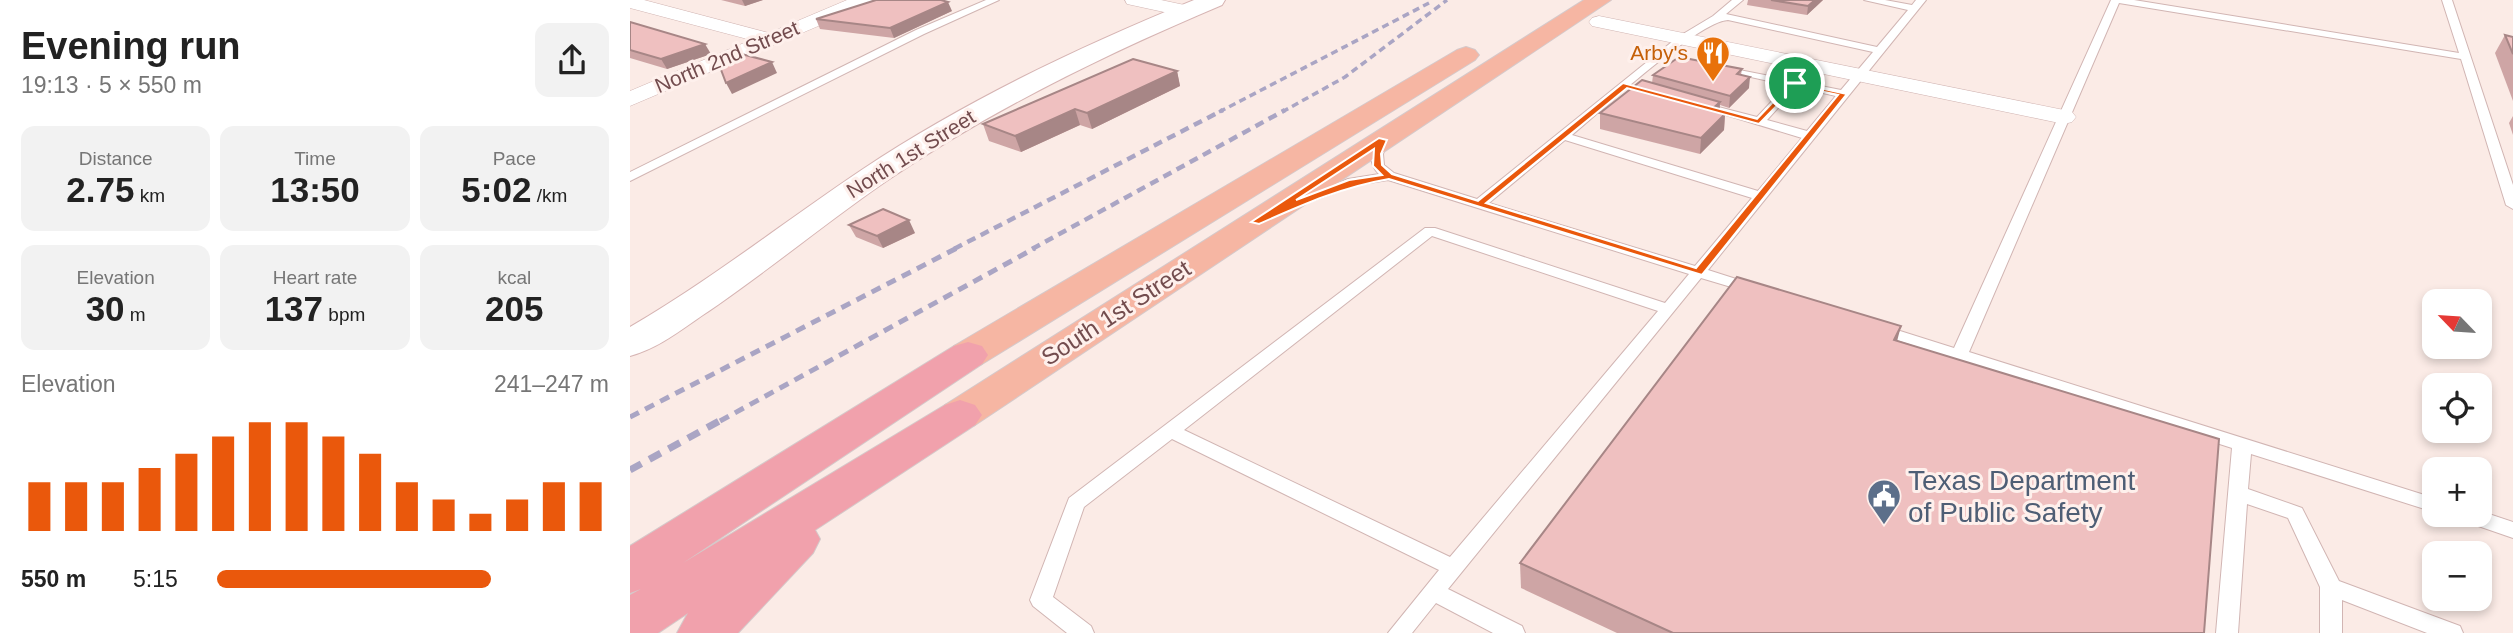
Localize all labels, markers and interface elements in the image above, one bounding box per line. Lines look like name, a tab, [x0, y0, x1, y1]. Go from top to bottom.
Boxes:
street label: North 2nd Street	[651, 16, 802, 97]
button: share	[535, 23, 609, 97]
text: Evening run	[21, 25, 241, 67]
restaurant icon: Arby's	[1694, 34, 1732, 83]
place label: Arby's	[1630, 41, 1688, 64]
pin	[1765, 53, 1825, 113]
icon: arrive	[1776, 64, 1814, 102]
text: 19:13 · 5 × 550 m	[21, 72, 202, 98]
street label: North 1st Street	[842, 105, 979, 202]
text: Distance	[79, 148, 153, 169]
text: Time	[294, 148, 336, 169]
text: Pace	[493, 148, 536, 169]
text: 2.75	[66, 170, 134, 209]
text: 13:50	[270, 170, 360, 209]
text: 5:02	[461, 170, 531, 209]
text: km	[134, 185, 165, 206]
text: /km	[531, 185, 567, 206]
street label: South 1st Street	[1036, 254, 1196, 371]
text: Elevation	[77, 267, 155, 288]
text: Heart rate	[273, 267, 357, 288]
text: kcal	[497, 267, 531, 288]
text: 30	[86, 289, 125, 328]
text: 137	[265, 289, 323, 328]
text: 205	[485, 289, 544, 328]
north arrow	[2422, 289, 2492, 359]
map controls	[2422, 289, 2492, 611]
text: m	[125, 304, 146, 325]
text: bpm	[323, 304, 365, 325]
text: Elevation	[21, 371, 116, 397]
text: 241–247 m	[494, 371, 609, 397]
button: locate	[2422, 373, 2492, 443]
button: +	[2422, 457, 2492, 527]
place label: Texas Department of Public Safety	[1908, 465, 2135, 528]
public building icon: Texas Department of Public Safety	[1865, 477, 1903, 526]
button: −	[2422, 541, 2492, 611]
text: 550 m	[21, 566, 86, 592]
text: 5:15	[133, 566, 178, 592]

